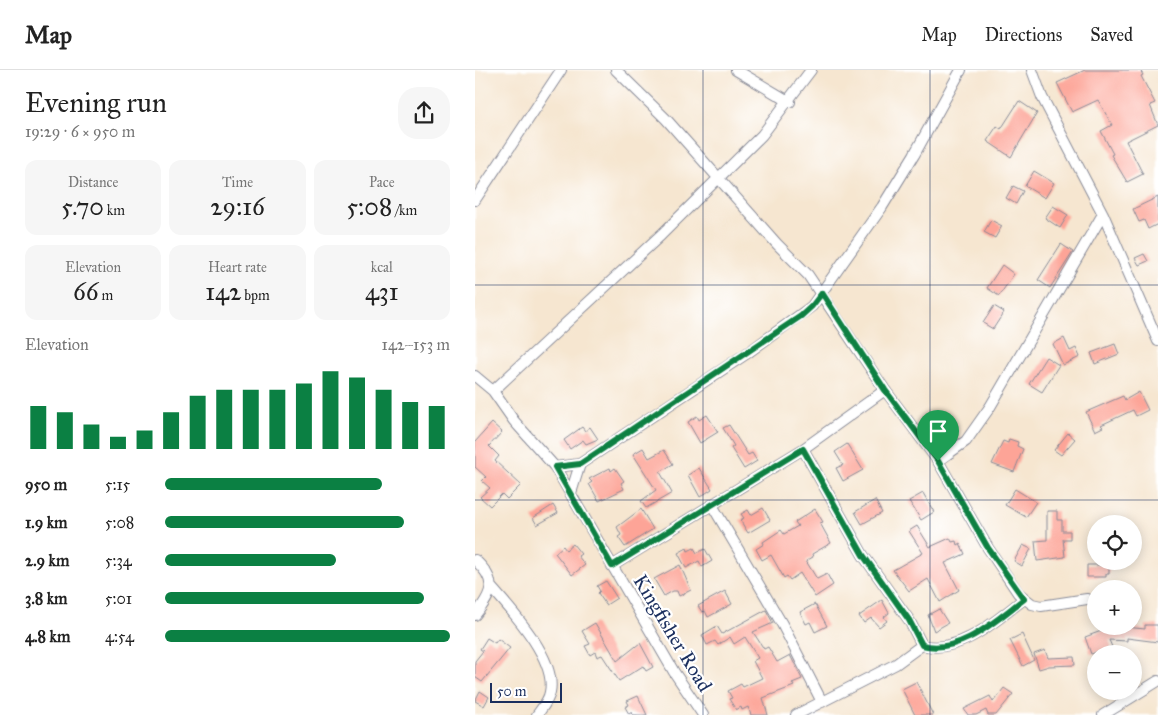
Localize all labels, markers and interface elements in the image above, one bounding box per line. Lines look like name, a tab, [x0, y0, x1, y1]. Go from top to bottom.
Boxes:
text: Map	[25, 20, 72, 50]
text: Map	[921, 24, 957, 46]
text: Directions	[985, 24, 1062, 46]
text: Saved	[1090, 24, 1133, 46]
text: Evening run	[25, 85, 167, 120]
button: share	[398, 87, 450, 139]
text: 19:29 · 6 × 950 m	[25, 122, 135, 141]
text: Distance	[68, 174, 118, 191]
text: Time	[222, 174, 253, 191]
text: Pace	[369, 174, 395, 191]
text: 5.70	[61, 191, 104, 222]
text: 29:16	[210, 191, 265, 222]
text: 5:08	[346, 191, 392, 222]
text: km	[104, 202, 125, 219]
text: /km	[392, 202, 417, 219]
text: Elevation	[65, 259, 121, 276]
text: Heart rate	[208, 259, 267, 276]
text: kcal	[371, 259, 393, 276]
text: 66	[73, 276, 99, 307]
text: 142	[205, 276, 241, 307]
text: 431	[365, 276, 399, 307]
text: m	[99, 287, 113, 304]
text: bpm	[241, 287, 270, 304]
text: Elevation	[25, 335, 89, 354]
text: 142–153 m	[382, 335, 450, 354]
pin	[917, 410, 959, 461]
icon: arrive	[924, 417, 952, 445]
text: 950 m	[25, 475, 67, 494]
text: 5:15	[105, 475, 130, 494]
text: 1.9 km	[25, 513, 68, 532]
text: 5:08	[105, 513, 134, 532]
map controls	[1087, 515, 1142, 700]
button: locate	[1087, 515, 1142, 570]
text: 2.9 km	[25, 551, 69, 570]
text: 5:34	[105, 551, 132, 570]
street label: Kingfisher Road	[628, 570, 717, 696]
button: +	[1087, 580, 1142, 635]
text: 3.8 km	[25, 589, 68, 608]
text: 5:01	[105, 589, 132, 608]
text: 4.8 km	[25, 627, 70, 646]
text: 4:54	[105, 627, 134, 646]
button: −	[1087, 645, 1142, 700]
scale bar	[490, 680, 563, 703]
text: 50 m	[497, 683, 526, 700]

